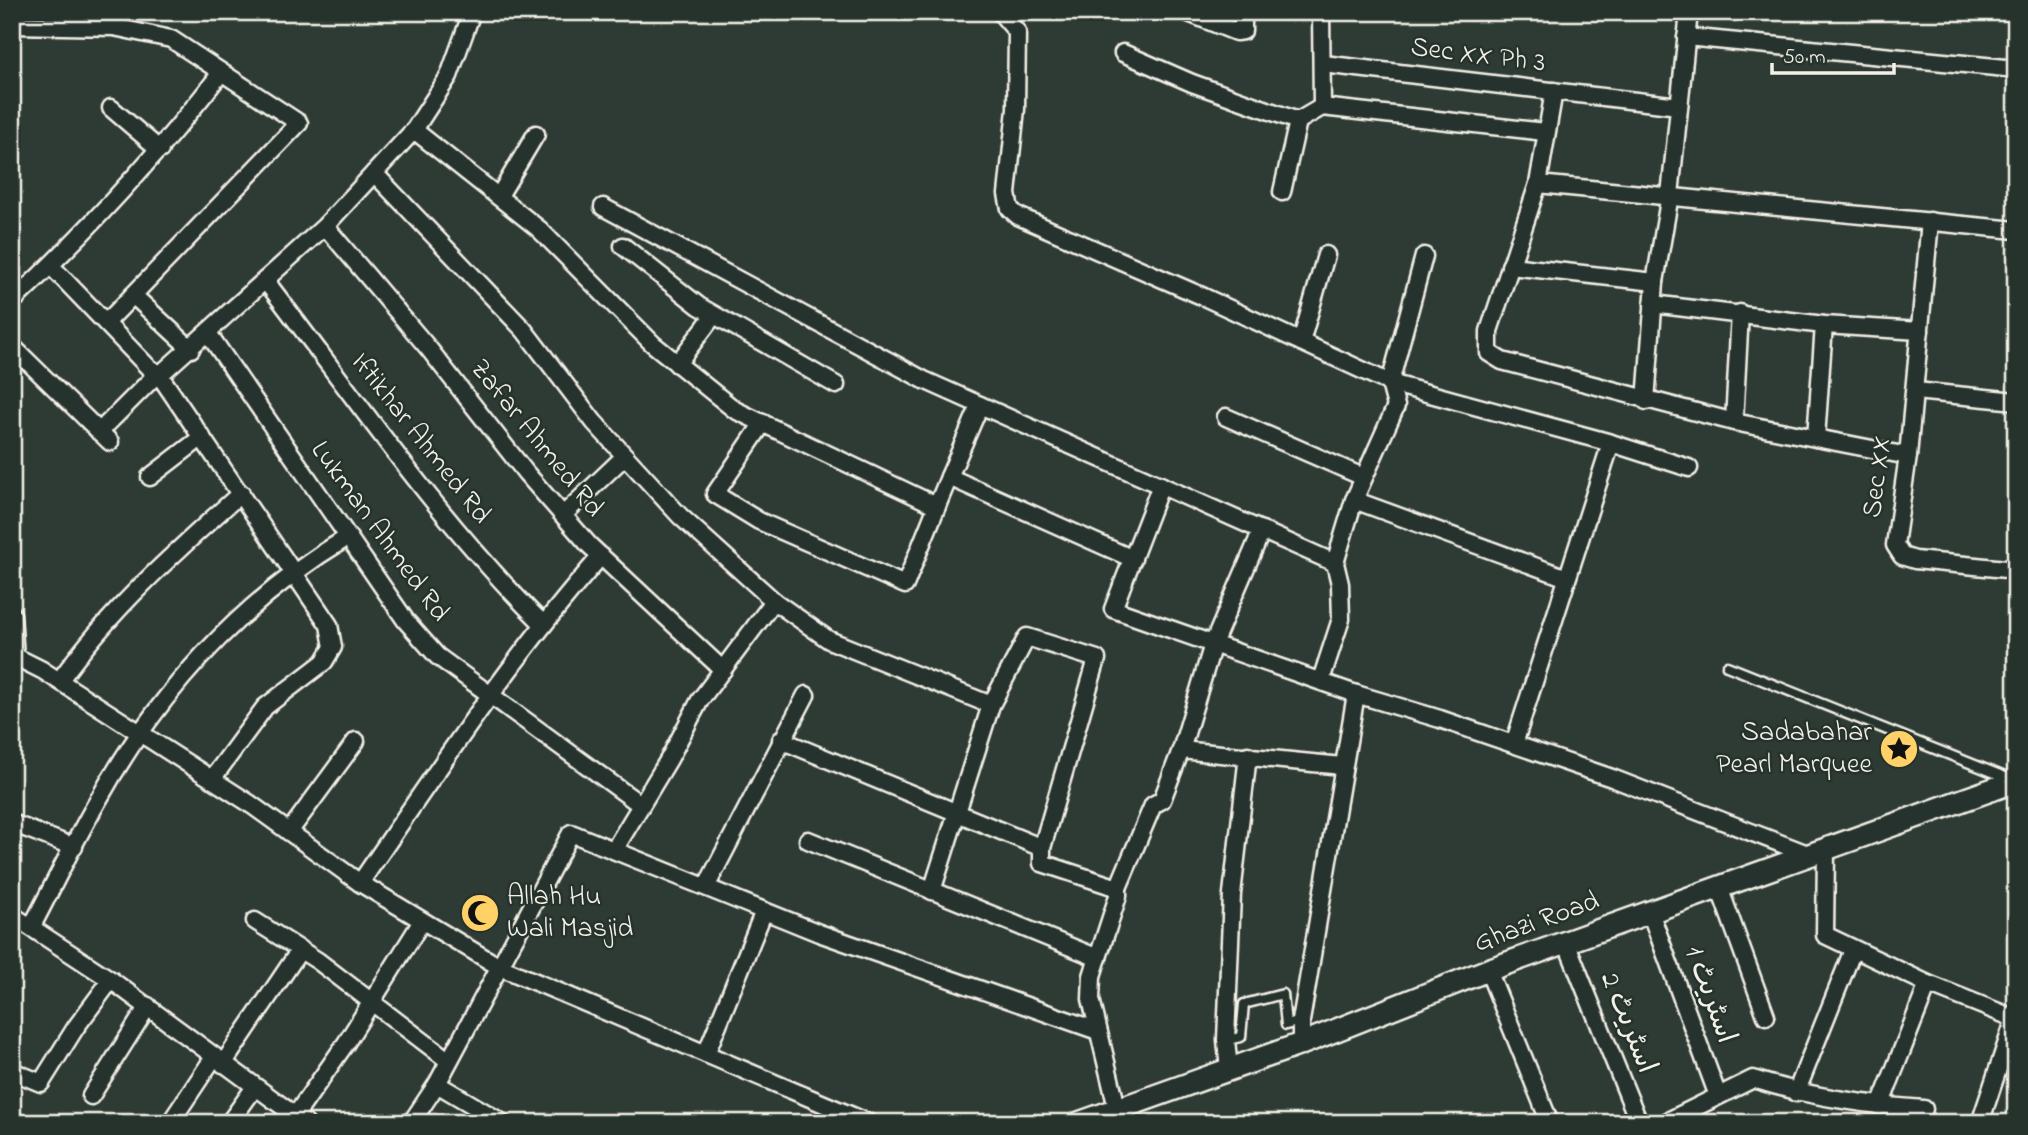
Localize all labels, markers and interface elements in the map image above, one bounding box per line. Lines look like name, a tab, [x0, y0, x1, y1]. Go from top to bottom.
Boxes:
street label: Sec XX Ph 3	[1408, 27, 1548, 85]
scale bar	[1772, 32, 1895, 76]
text: 50 m	[1783, 43, 1826, 73]
street label: Iftikhar Ahmed Rd	[340, 344, 500, 534]
street label: Zafar Ahmed Rd	[459, 351, 613, 527]
street label: Lukman Ahmed Rd	[299, 433, 459, 631]
street label: Sec XX	[1853, 434, 1903, 520]
place label: Sadabahar Pearl Marquee	[1716, 713, 1872, 786]
place icon: Sadabahar Pearl Marquee	[1878, 728, 1920, 770]
place label: Allah Hu Wali Masjid	[507, 877, 634, 950]
street label: Ghazi Road	[1469, 881, 1606, 965]
mosque icon: Allah Hu Wali Masjid	[459, 892, 501, 934]
street label: اسٹریٹ 1	[1672, 940, 1746, 1050]
street label: اسٹریٹ 2	[1588, 966, 1666, 1080]

